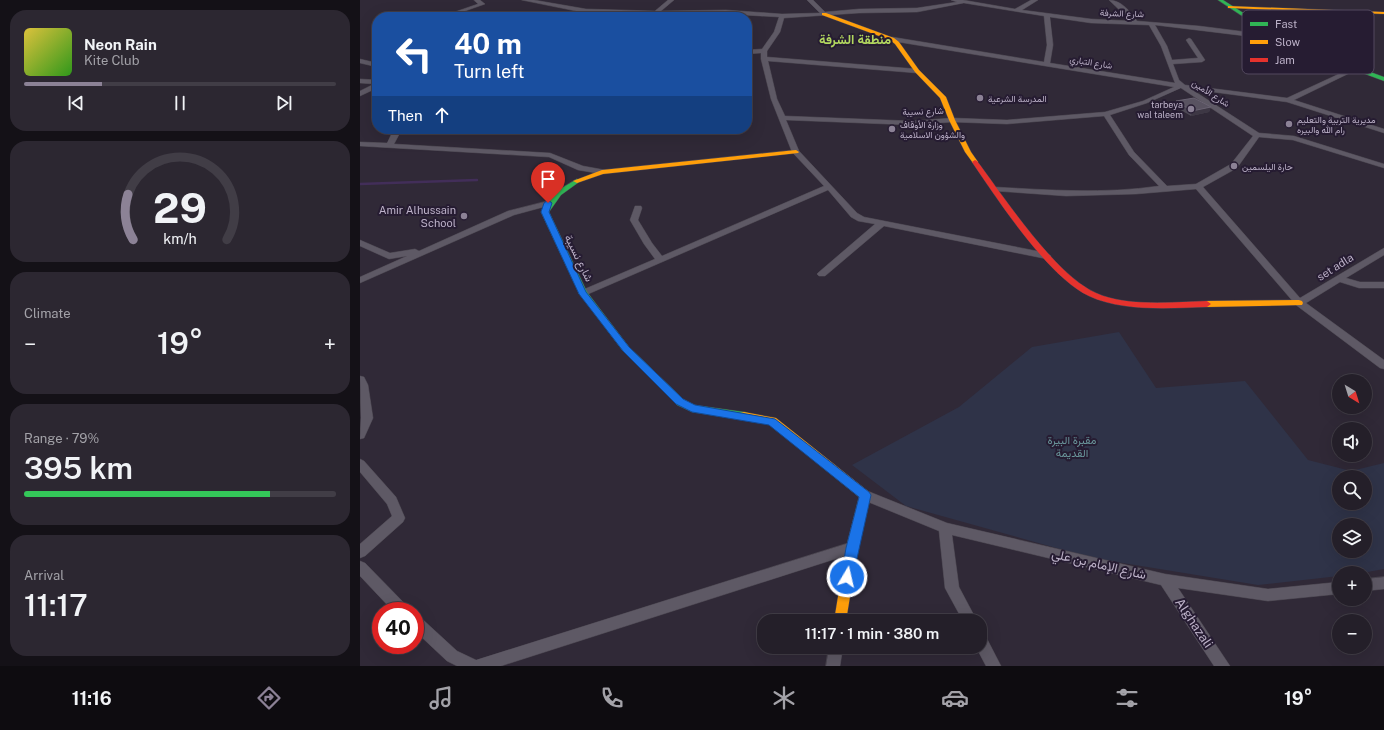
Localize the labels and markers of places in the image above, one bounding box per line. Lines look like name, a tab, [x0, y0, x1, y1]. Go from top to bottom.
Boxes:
marker: المدرسة الشرعية	[975, 93, 985, 103]
place label: المدرسة الشرعية	[988, 93, 1047, 105]
place label: tarbeya wal taleem	[1137, 99, 1183, 120]
marker: tarbeya wal taleem	[1186, 104, 1196, 114]
place label: مديرية التربية والتعليم رام الله والبيره	[1297, 114, 1376, 136]
place label: وزارة الأوقاف والشؤون الاسلامية	[900, 119, 965, 141]
marker: مديرية التربية والتعليم رام الله والبيره	[1284, 119, 1294, 129]
marker: وزارة الأوقاف والشؤون الاسلامية	[887, 124, 897, 134]
marker: حارة اليلسمين	[1229, 161, 1239, 171]
place label: حارة اليلسمين	[1242, 161, 1293, 173]
pin	[531, 162, 565, 203]
place label: Amir Alhussain School	[379, 204, 456, 229]
marker: Amir Alhussain School	[459, 211, 469, 221]

